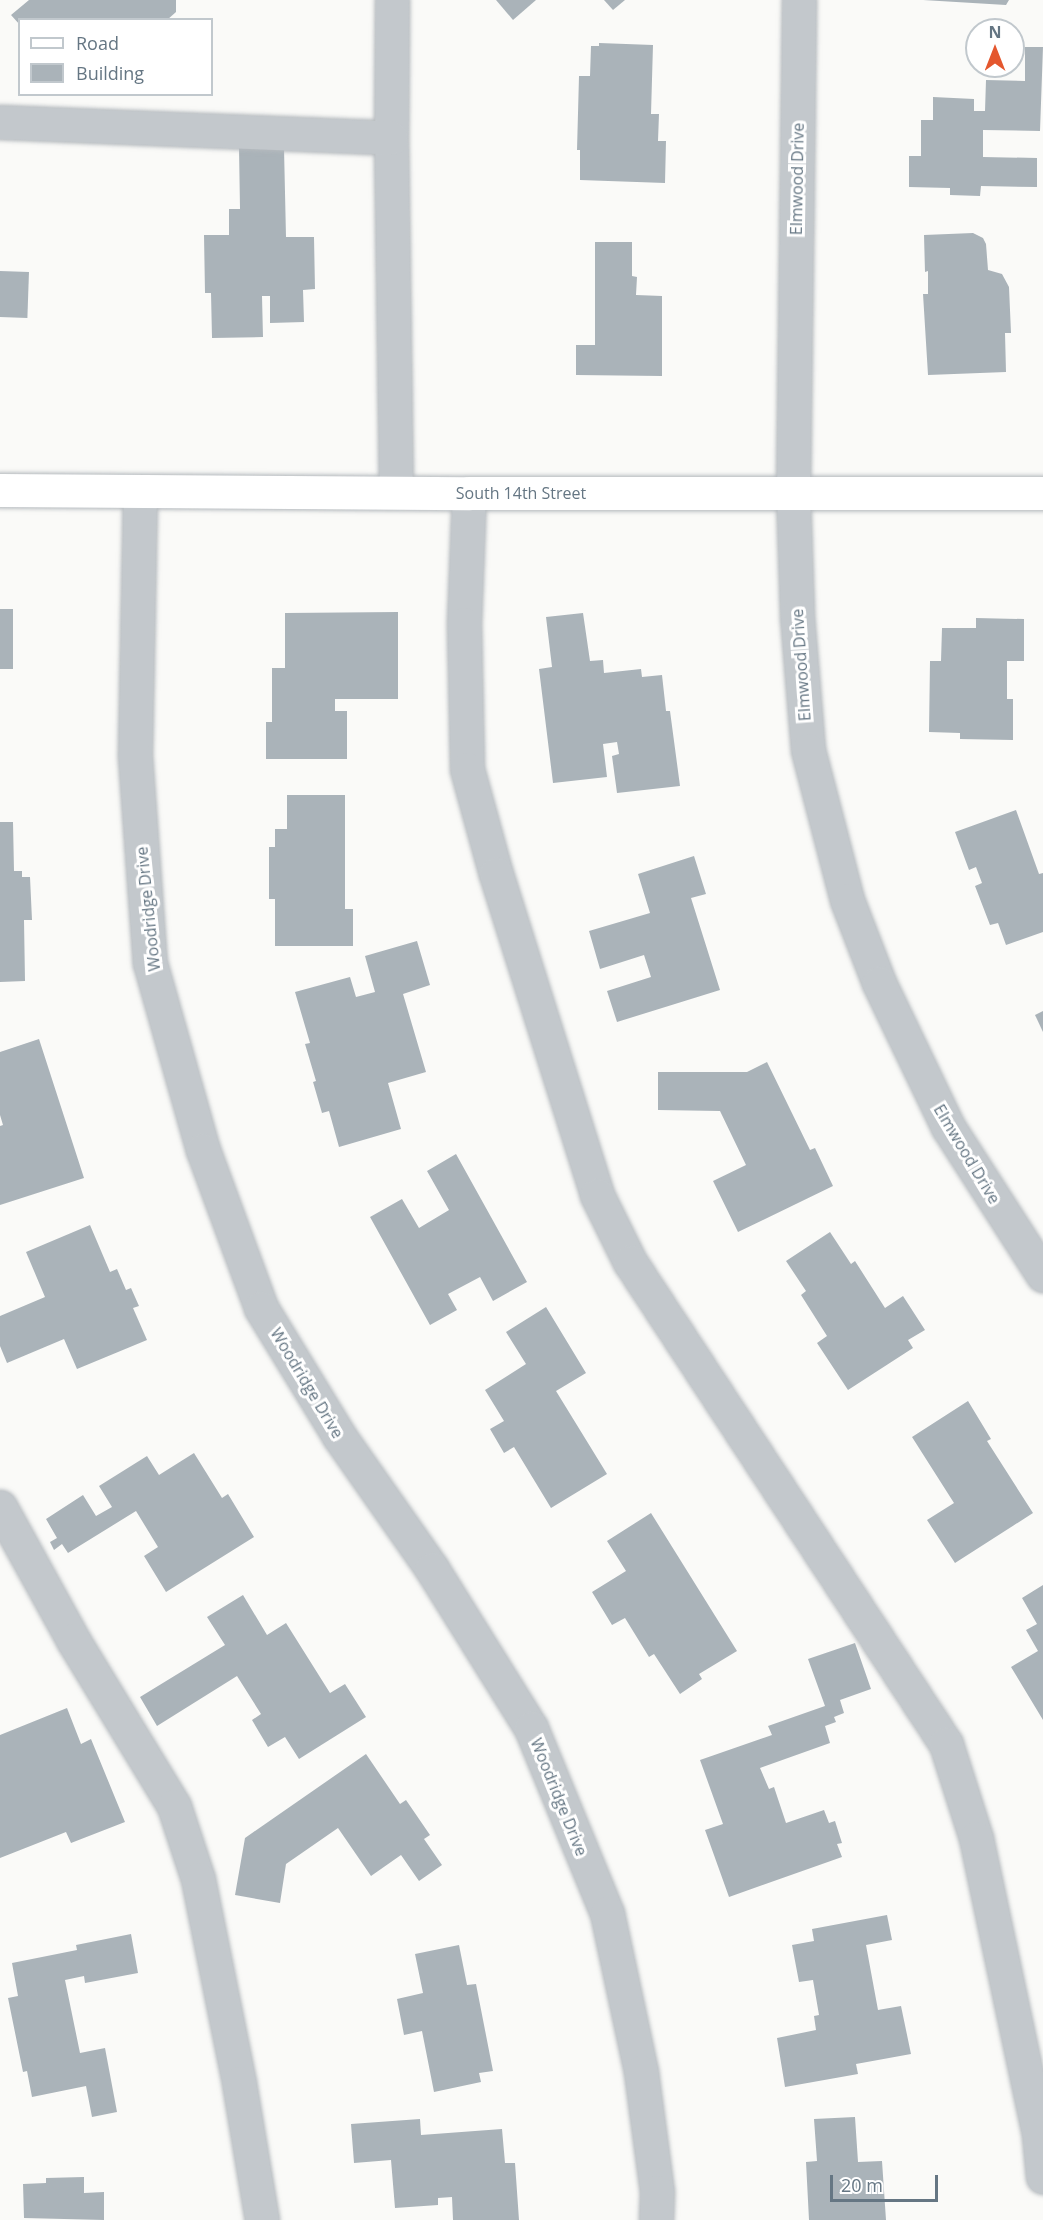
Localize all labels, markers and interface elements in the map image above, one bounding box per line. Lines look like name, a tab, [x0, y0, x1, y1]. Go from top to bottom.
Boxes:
legend	[18, 18, 213, 96]
north arrow	[965, 18, 1025, 78]
text: N	[988, 21, 1002, 43]
text: Road	[76, 31, 119, 55]
text: Building	[76, 61, 144, 85]
street label: Elmwood Drive	[786, 123, 808, 235]
street label: South 14th Street	[456, 483, 586, 503]
street label: Elmwood Drive	[787, 608, 815, 722]
street label: Woodridge Drive	[132, 846, 164, 972]
street label: Elmwood Drive	[930, 1101, 1004, 1207]
street label: Woodridge Drive	[267, 1324, 347, 1442]
street label: Woodridge Drive	[527, 1735, 591, 1859]
scale bar	[833, 2163, 941, 2201]
text: 20 m	[841, 2173, 883, 2197]

